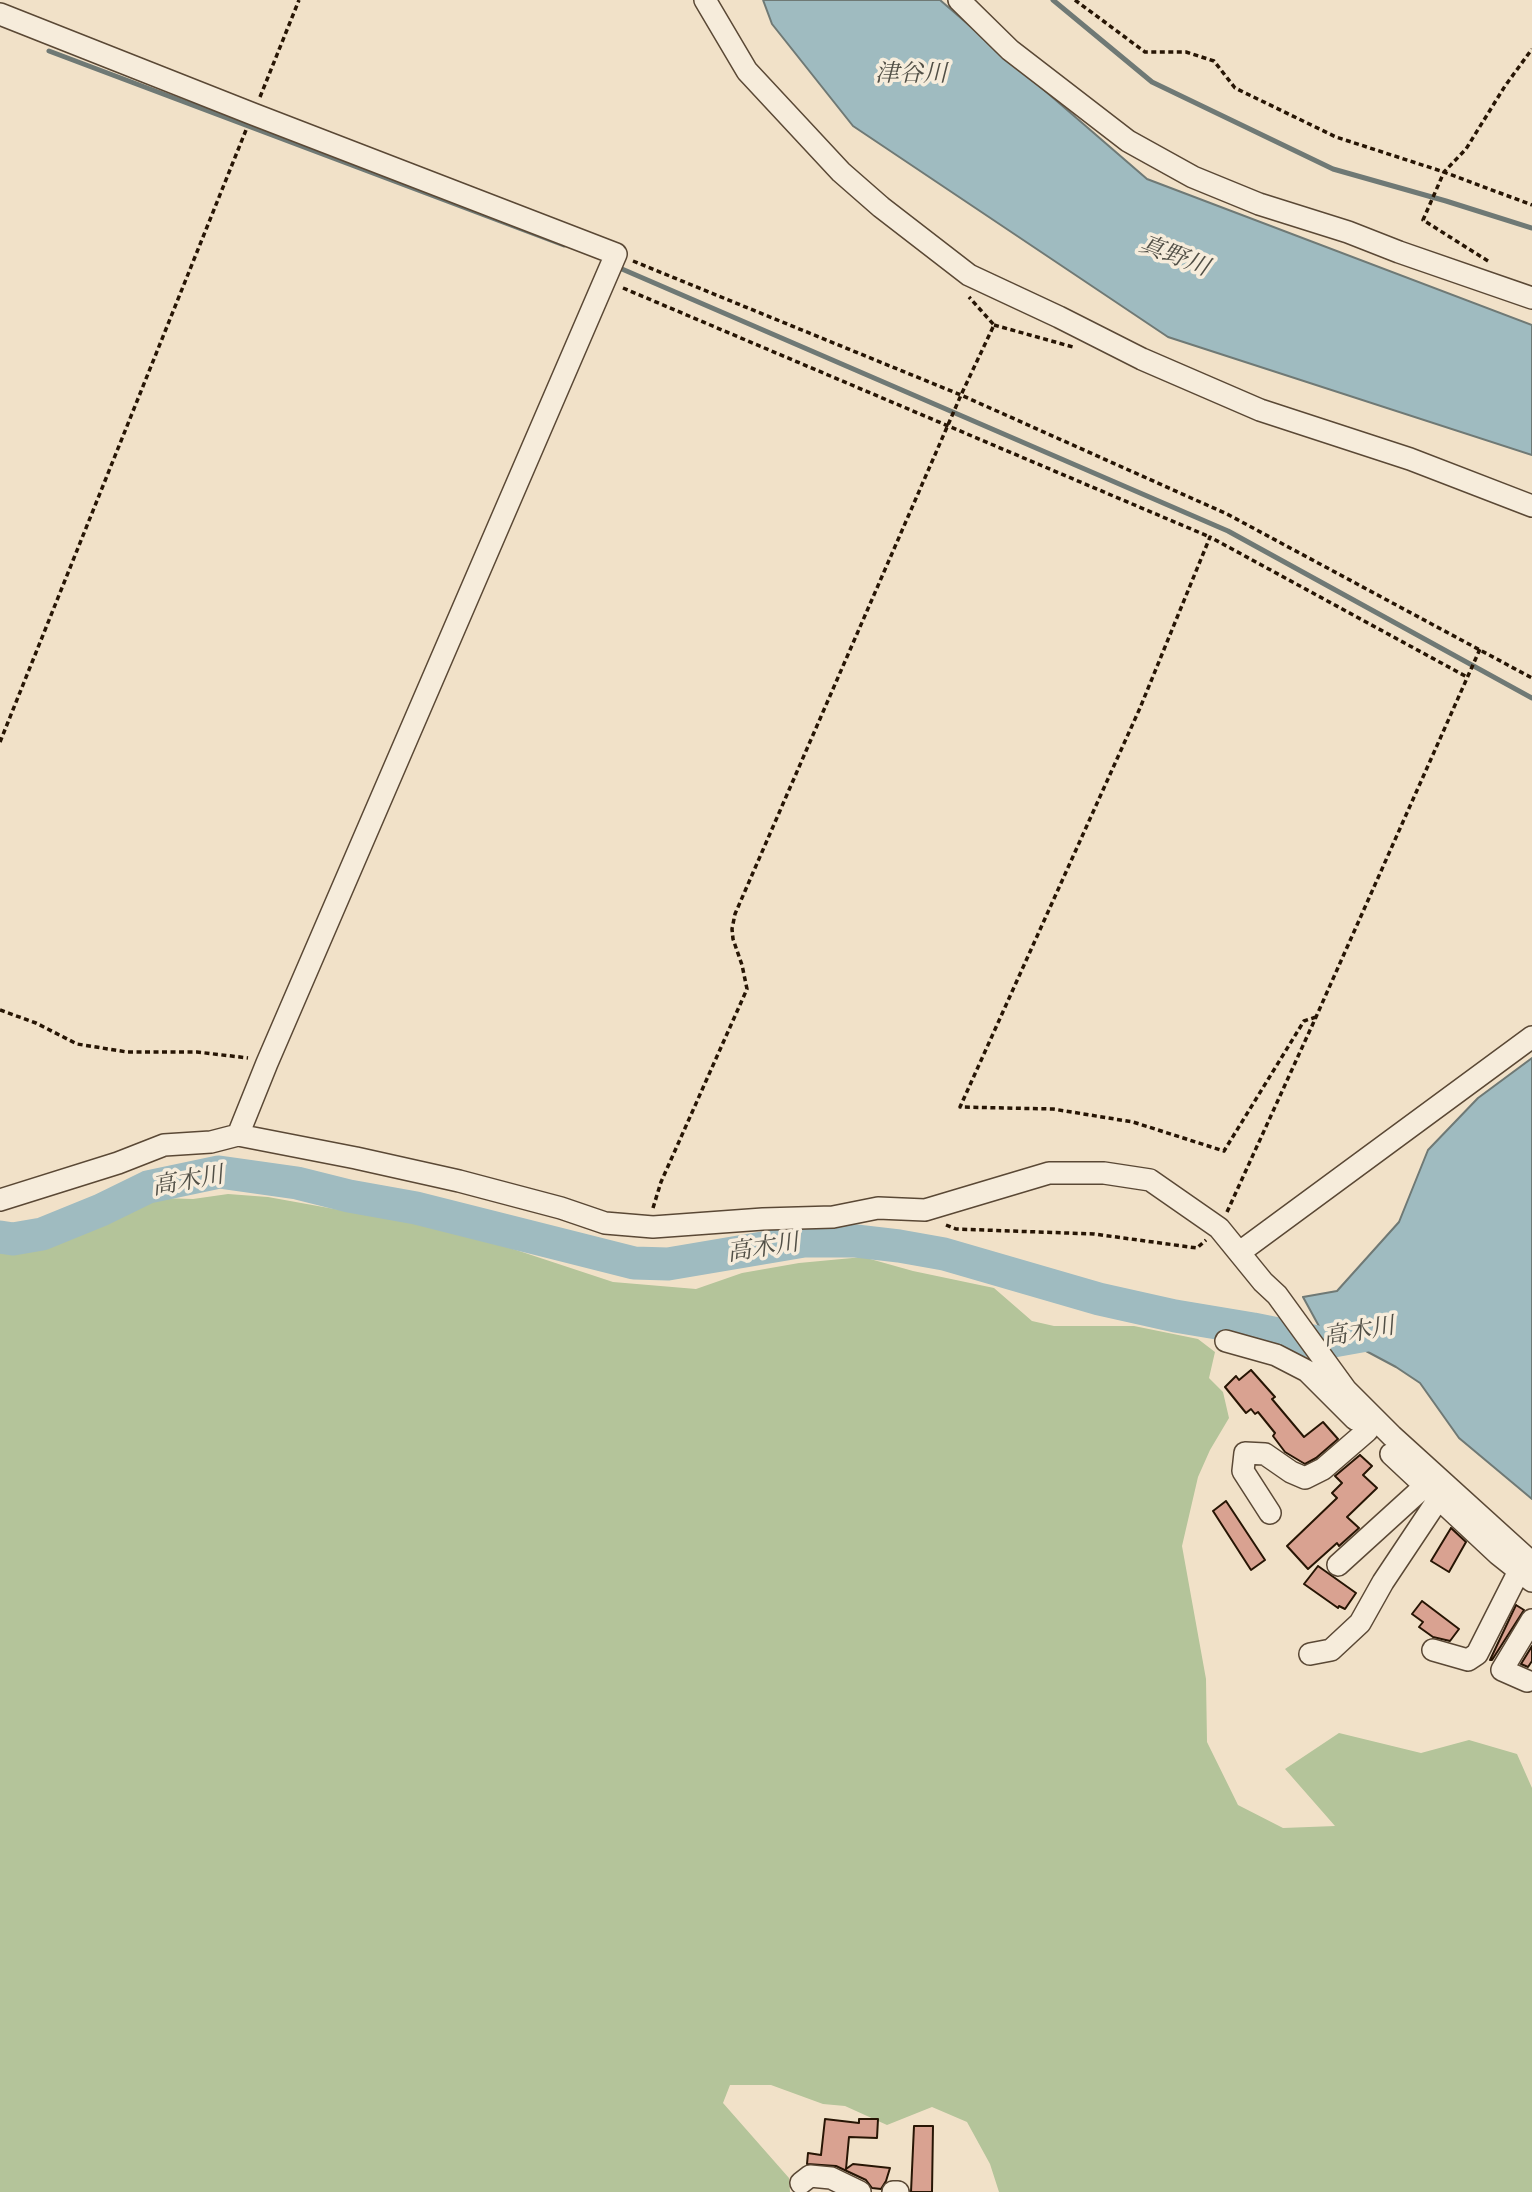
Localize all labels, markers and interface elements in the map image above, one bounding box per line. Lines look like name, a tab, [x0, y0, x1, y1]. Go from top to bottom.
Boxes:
water label: 津谷川	[875, 61, 947, 89]
water label: 真野川	[1135, 231, 1213, 283]
water label: 高木川	[150, 1162, 226, 1202]
water label: 高木川	[725, 1229, 801, 1269]
water label: 高木川	[1321, 1313, 1397, 1353]

